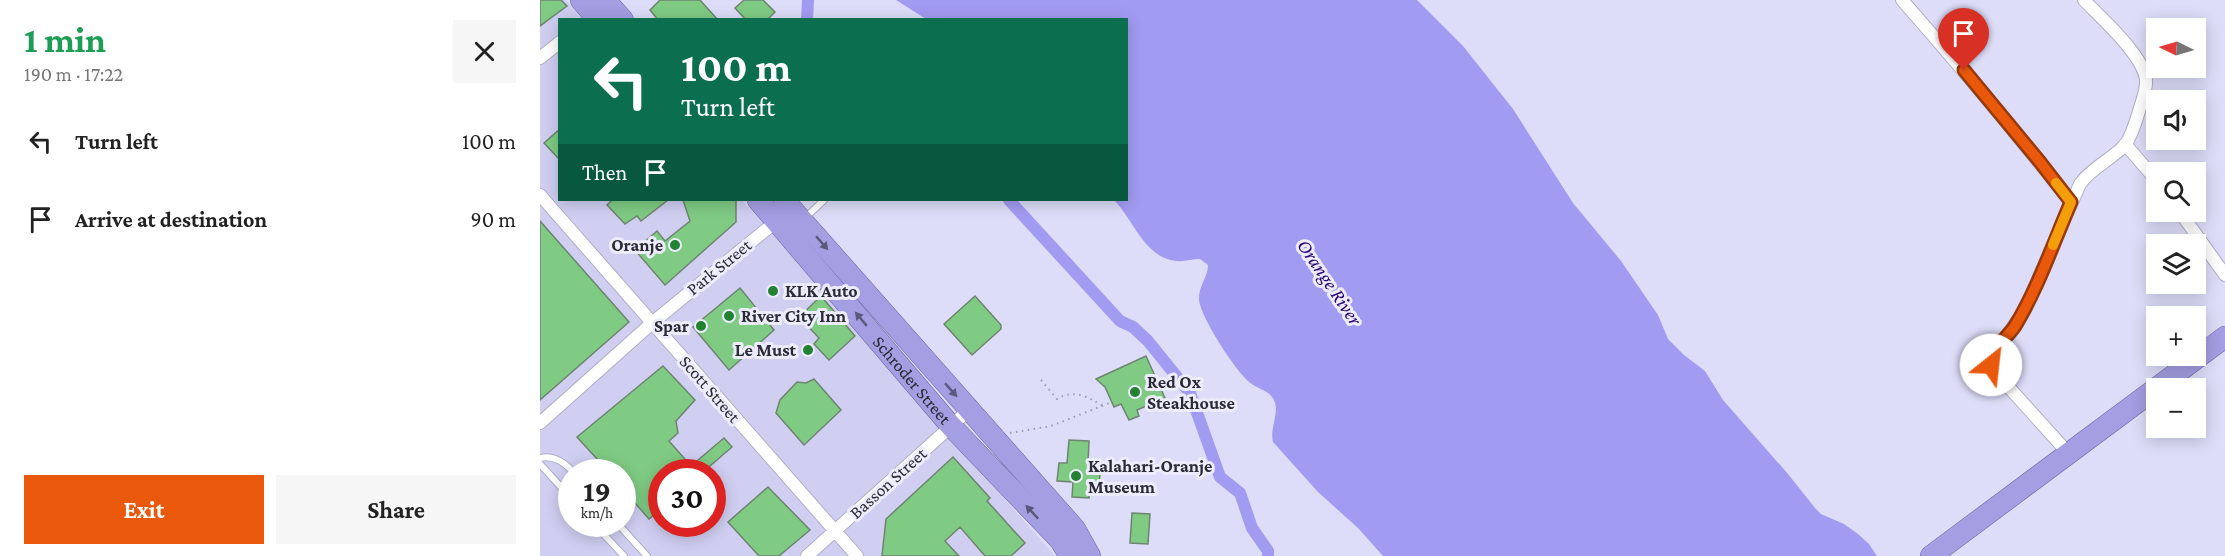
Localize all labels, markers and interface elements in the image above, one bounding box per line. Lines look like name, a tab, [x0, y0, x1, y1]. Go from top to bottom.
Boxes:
pin	[1938, 8, 1989, 70]
icon: arrive	[1947, 17, 1980, 50]
north arrow	[2146, 18, 2206, 78]
map controls	[2146, 18, 2206, 438]
text: 1 min	[24, 20, 106, 60]
button: close	[453, 20, 516, 83]
icon: left	[582, 42, 660, 120]
text: 100 m	[681, 43, 791, 90]
text: 190 m · 17:22	[24, 63, 123, 85]
button: sound	[2146, 90, 2206, 150]
text: Turn left	[681, 92, 775, 122]
icon: left	[24, 125, 57, 158]
text: Turn left	[75, 129, 158, 154]
text: 100 m	[462, 129, 516, 154]
icon: arrive	[639, 156, 672, 189]
text: Then	[582, 160, 627, 185]
button: search	[2146, 162, 2206, 222]
icon: arrive	[24, 203, 57, 236]
text: Arrive at destination	[75, 207, 267, 232]
text: 90 m	[471, 207, 516, 232]
street label: Park Street	[683, 234, 756, 299]
button: layers	[2146, 234, 2206, 294]
place label: Oranje	[611, 235, 663, 256]
water label: Orange River	[1292, 235, 1367, 330]
one-way arrow	[815, 236, 829, 251]
marker: Oranje	[668, 238, 682, 252]
place label: KLK Auto	[785, 281, 858, 301]
marker: KLK Auto	[766, 284, 780, 298]
place label: River City Inn	[741, 306, 847, 326]
button: +	[2146, 306, 2206, 366]
marker: River City Inn	[722, 309, 736, 323]
one-way arrow	[855, 312, 868, 327]
place label: Spar	[654, 316, 689, 336]
marker: Spar	[694, 319, 708, 333]
street label: Schroder Street	[869, 332, 956, 429]
position arrow	[1959, 333, 2023, 397]
place label: Le Must	[735, 340, 797, 360]
marker: Le Must	[801, 343, 815, 357]
street label: Scott Street	[675, 351, 745, 427]
place label: Red Ox Steakhouse	[1147, 372, 1235, 413]
button: −	[2146, 378, 2206, 438]
one-way arrow	[944, 382, 957, 397]
marker: Red Ox Steakhouse	[1128, 385, 1142, 399]
street label: Basson Street	[845, 443, 931, 523]
place label: Kalahari-Oranje Museum	[1088, 456, 1212, 497]
speed limit sign: 30	[648, 459, 726, 537]
marker: Kalahari-Oranje Museum	[1069, 469, 1083, 483]
text: 19	[583, 474, 611, 507]
button: Exit	[24, 475, 264, 544]
button: Share	[276, 475, 516, 544]
text: km/h	[581, 505, 613, 521]
one-way arrow	[1026, 505, 1040, 519]

